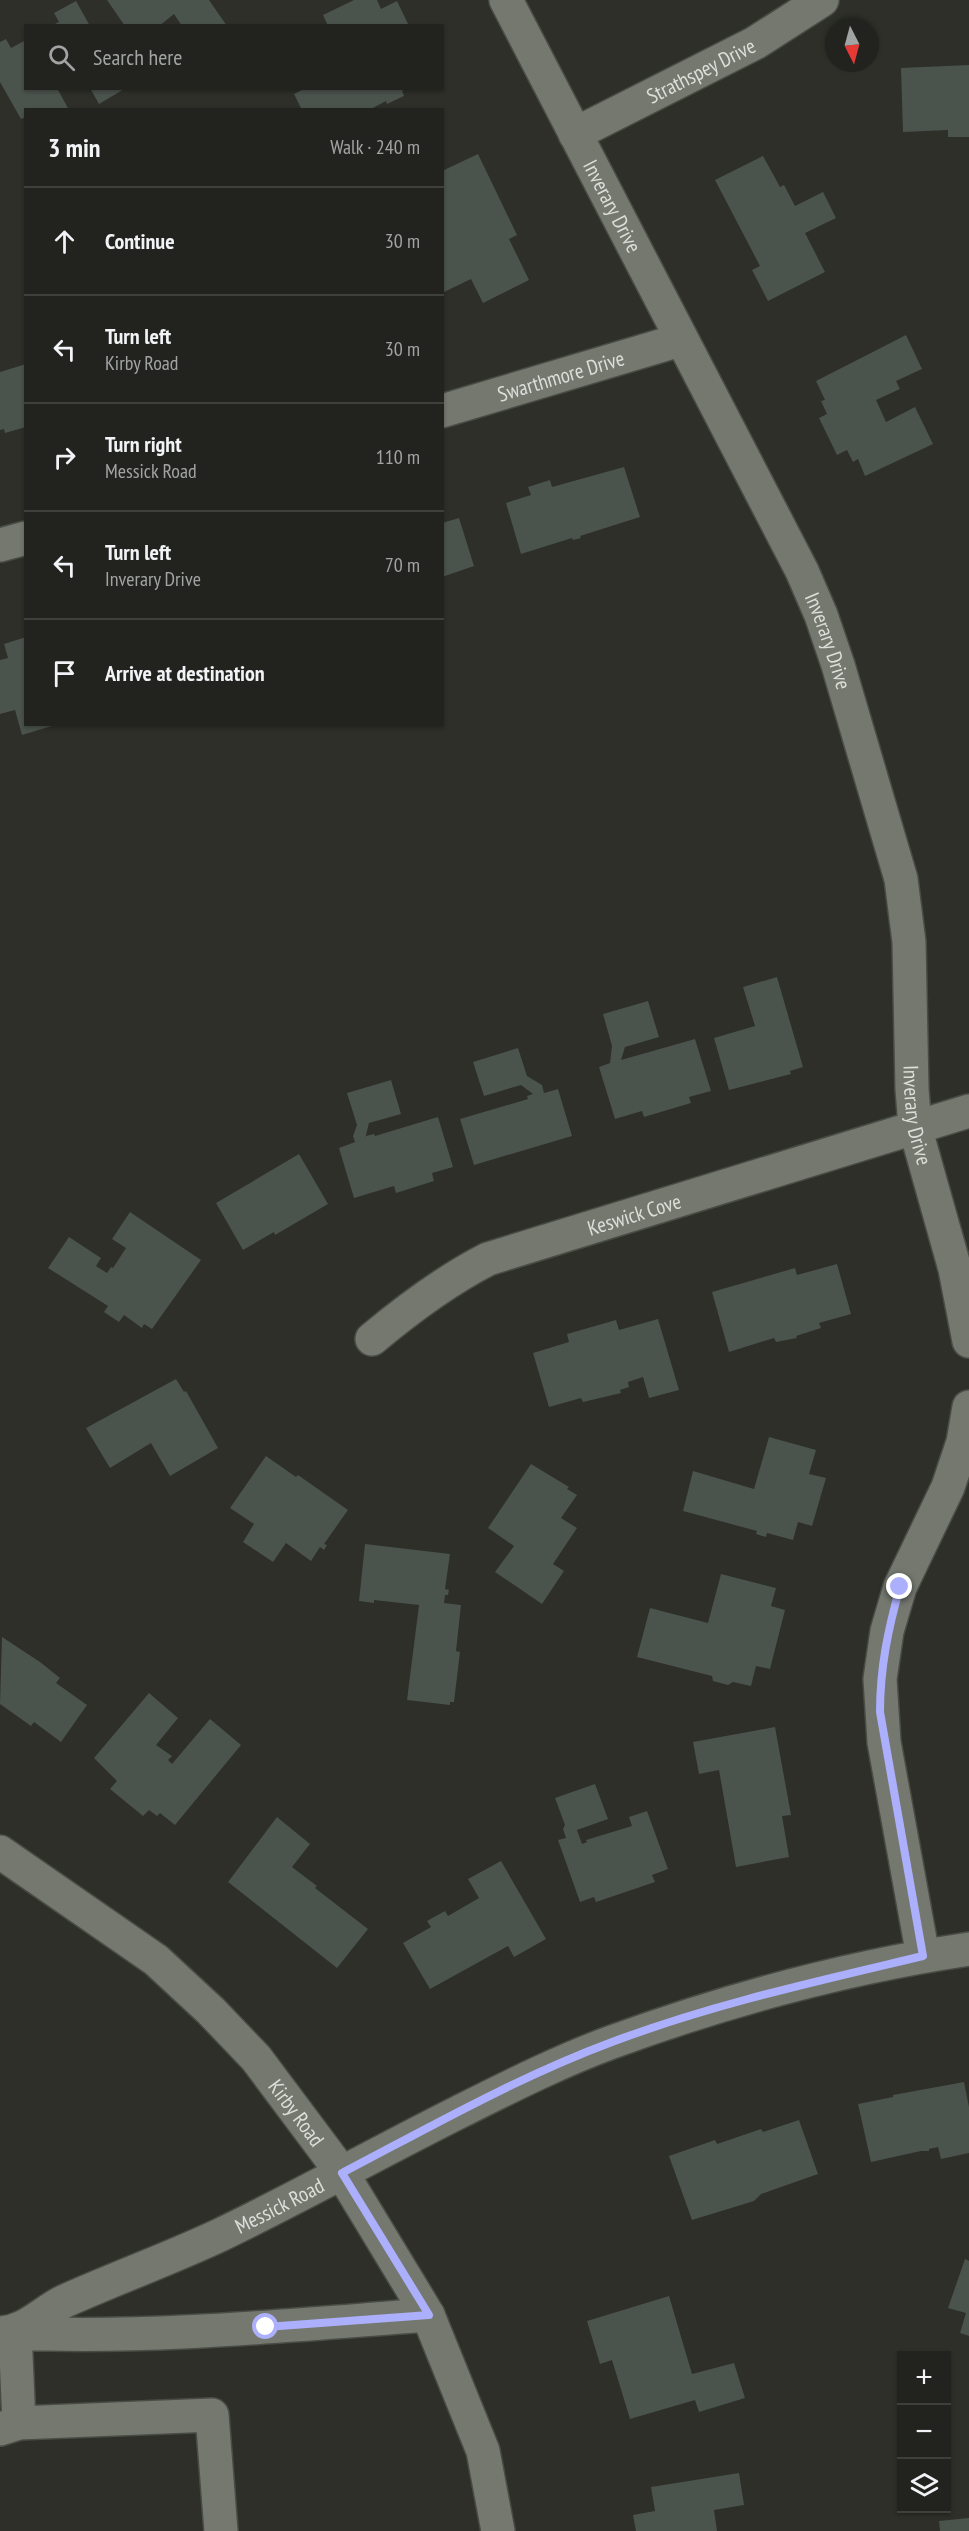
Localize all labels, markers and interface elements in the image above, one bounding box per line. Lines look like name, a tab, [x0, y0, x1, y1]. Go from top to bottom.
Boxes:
north arrow	[825, 18, 879, 72]
search box	[24, 24, 444, 90]
street label: Strathspey Drive	[642, 32, 760, 109]
icon: search	[45, 41, 78, 74]
text: Search here	[93, 43, 182, 71]
text: 3 min	[48, 131, 101, 164]
text: Walk · 240 m	[330, 134, 420, 160]
street label: Inverary Drive	[578, 155, 648, 257]
icon: ahead	[48, 225, 81, 258]
text: Continue	[105, 227, 175, 255]
text: 30 m	[385, 228, 420, 254]
text: Turn left	[105, 322, 171, 350]
icon: left	[48, 333, 81, 366]
text: 30 m	[385, 336, 420, 362]
street label: Swarthmore Drive	[494, 344, 627, 407]
text: Kirby Road	[105, 350, 178, 376]
text: Turn right	[105, 430, 182, 458]
icon: right	[48, 441, 81, 474]
text: 110 m	[376, 444, 420, 470]
text: Messick Road	[105, 458, 197, 484]
text: Turn left	[105, 538, 171, 566]
icon: left	[48, 549, 81, 582]
text: 70 m	[385, 552, 420, 578]
text: Inverary Drive	[105, 566, 201, 592]
street label: Inverary Drive	[799, 588, 858, 692]
icon: arrive	[48, 657, 81, 690]
text: Arrive at destination	[105, 659, 265, 687]
street label: Inverary Drive	[898, 1065, 939, 1168]
street label: Keswick Cove	[584, 1187, 684, 1241]
route end	[886, 1573, 912, 1599]
street label: Kirby Road	[263, 2074, 331, 2152]
street label: Messick Road	[230, 2171, 328, 2239]
route start	[252, 2313, 278, 2339]
map controls	[897, 2351, 951, 2513]
button: +	[897, 2351, 951, 2405]
button: −	[897, 2405, 951, 2459]
button: layers	[897, 2459, 951, 2513]

